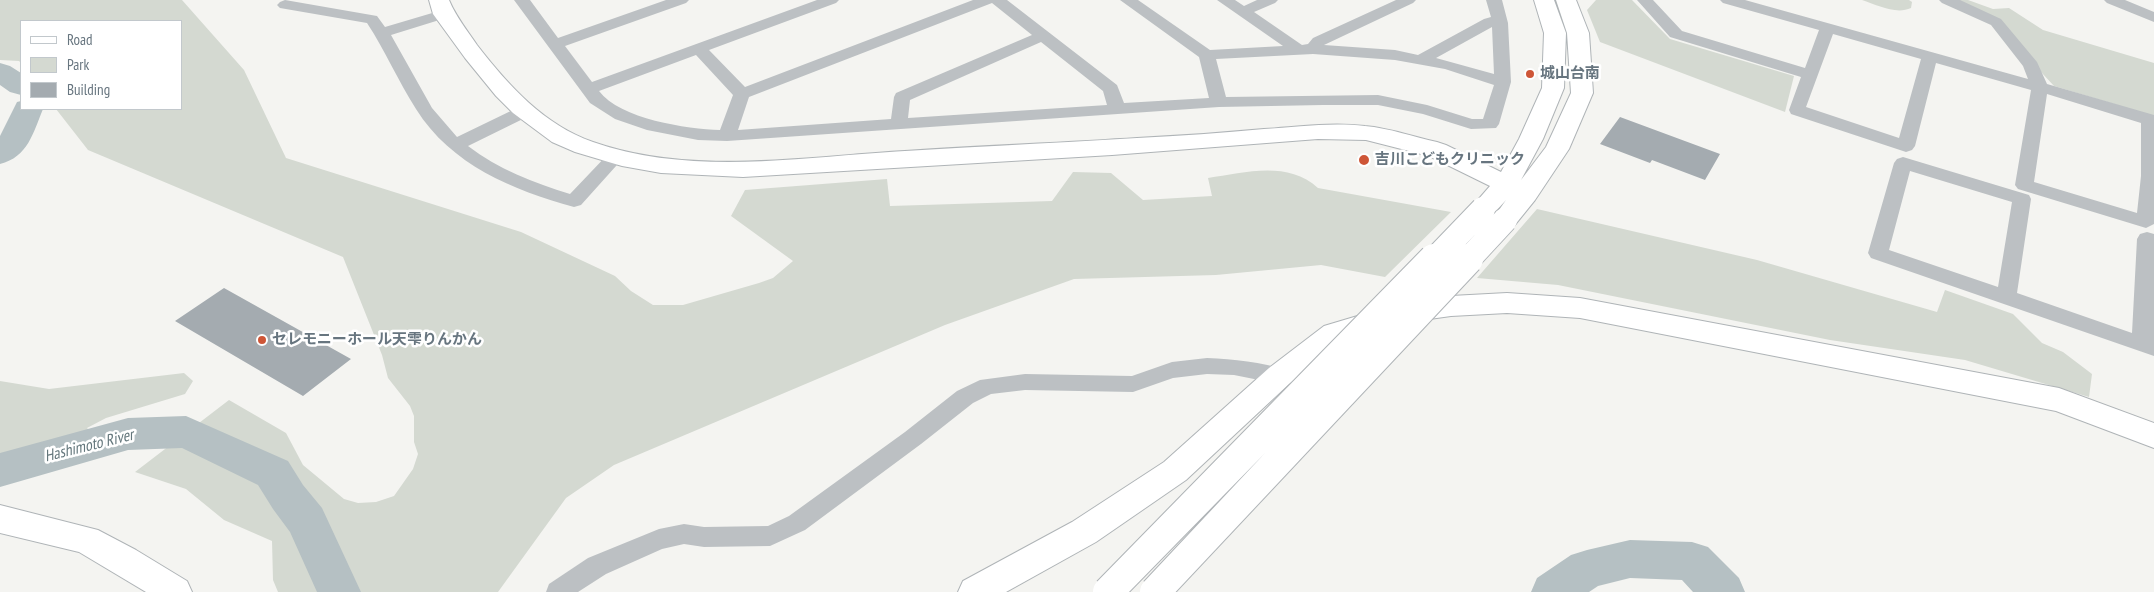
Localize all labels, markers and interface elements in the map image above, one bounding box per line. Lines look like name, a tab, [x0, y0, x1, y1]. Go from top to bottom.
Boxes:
legend	[20, 20, 182, 110]
text: Road	[67, 30, 93, 49]
text: Park	[67, 55, 89, 74]
place label: 城山台南	[1540, 65, 1600, 83]
marker: 城山台南	[1524, 68, 1536, 80]
text: Building	[67, 80, 110, 99]
place label: 吉川こどもクリニック	[1375, 151, 1525, 169]
marker: 吉川こどもクリニック	[1357, 153, 1371, 167]
place label: セレモニーホール天雫りんかん	[272, 331, 482, 349]
marker: セレモニーホール天雫りんかん	[256, 334, 268, 346]
water label: Hashimoto River	[42, 426, 136, 466]

